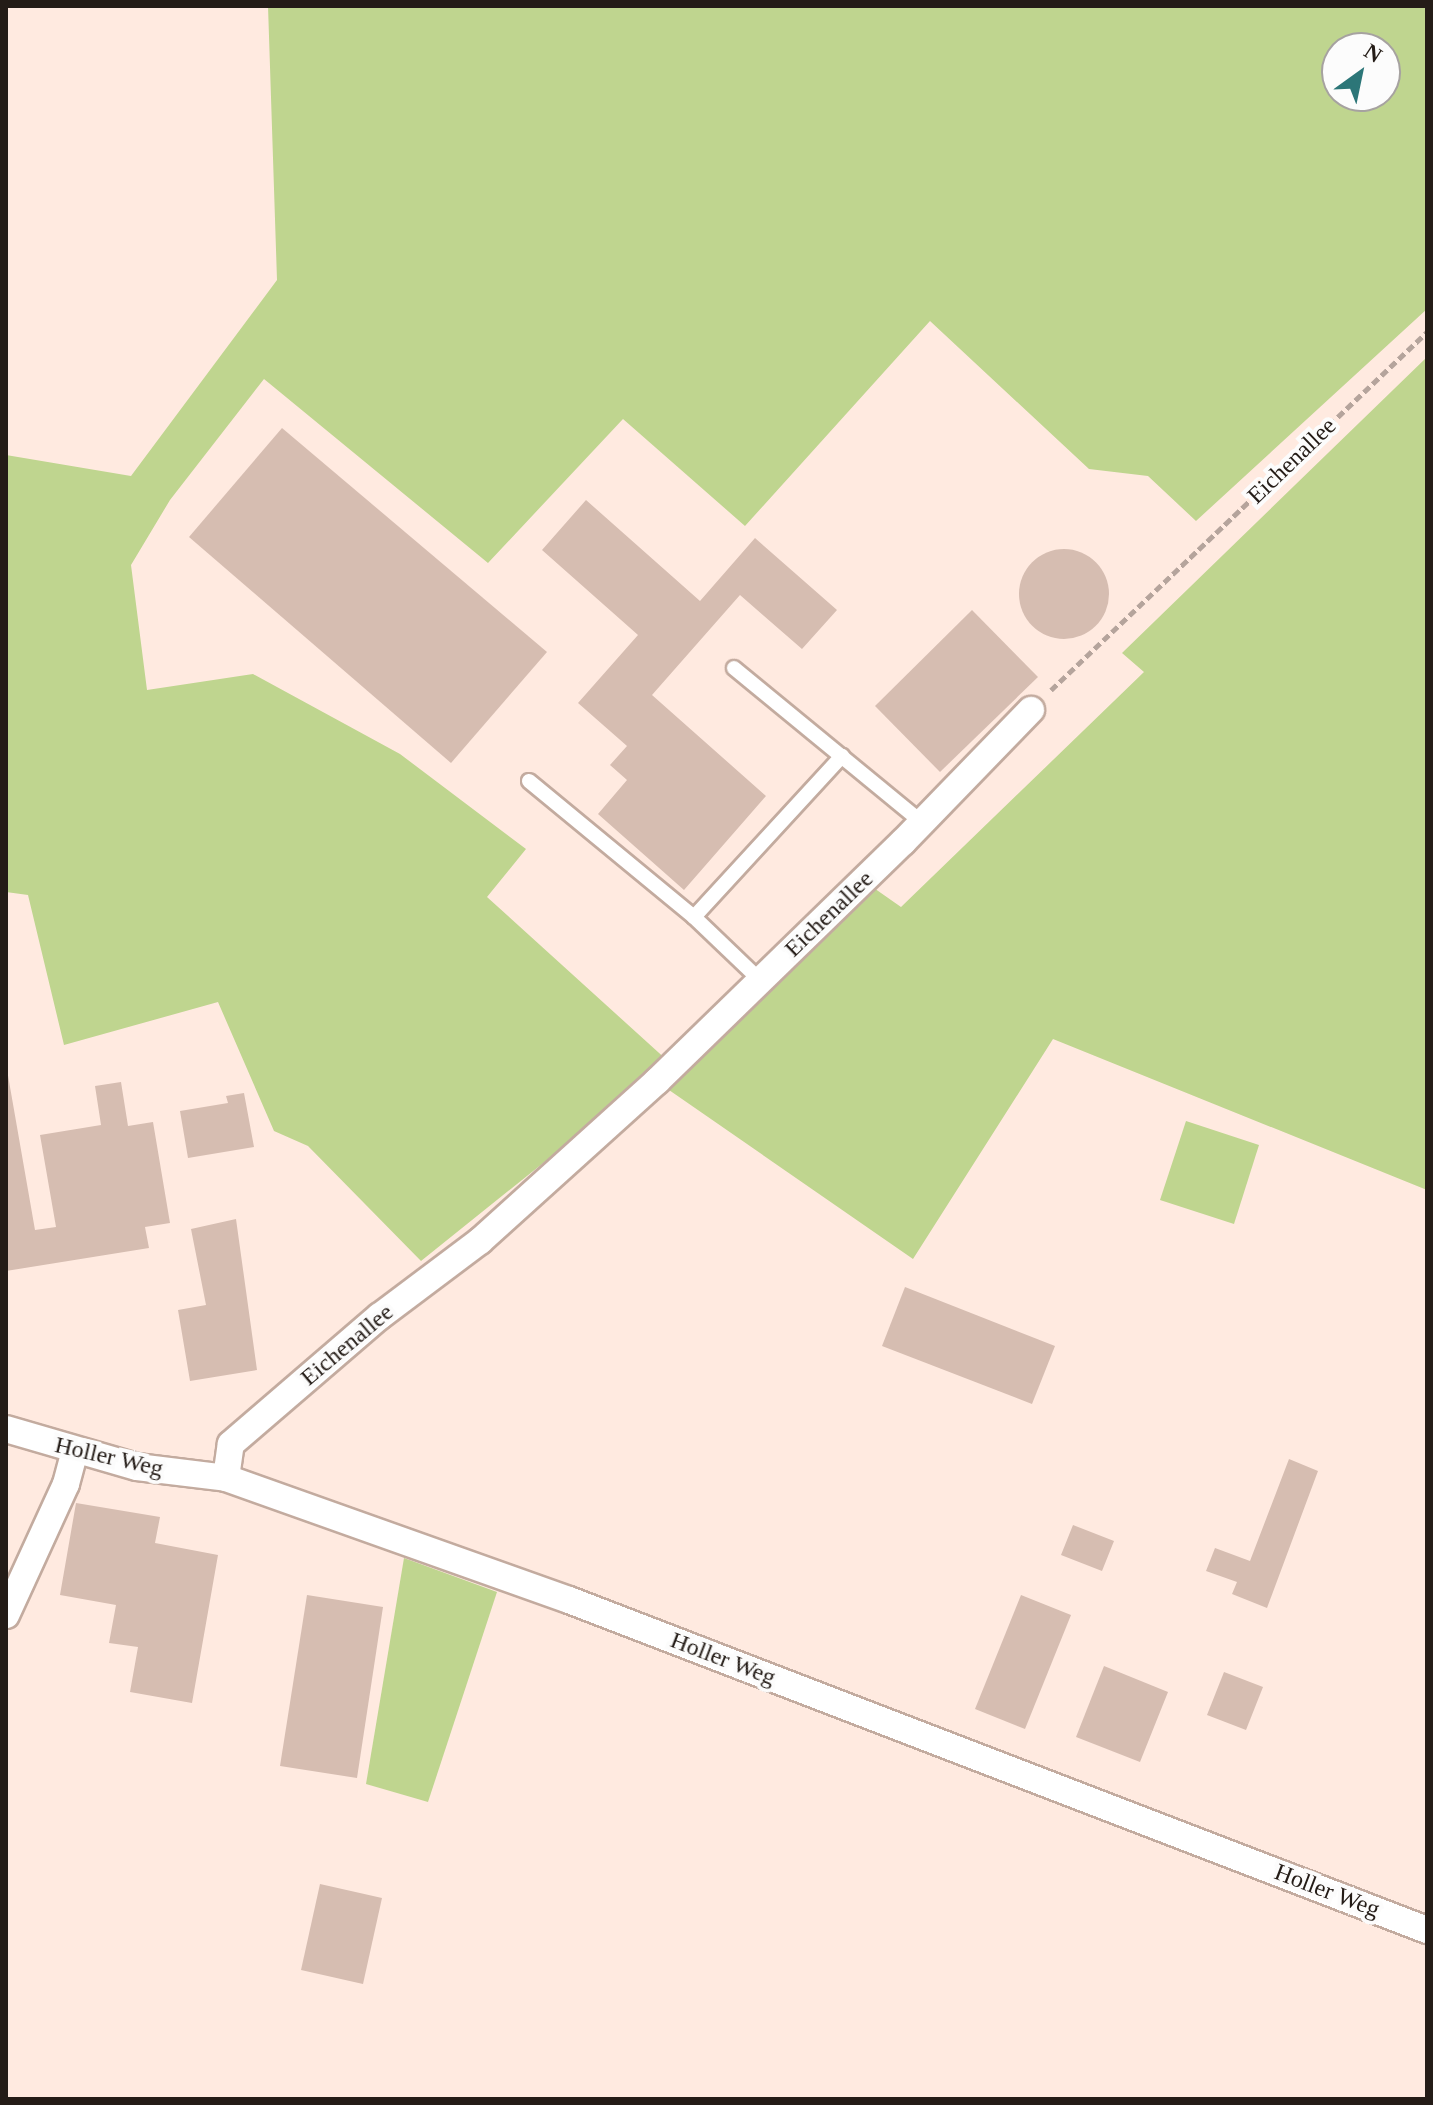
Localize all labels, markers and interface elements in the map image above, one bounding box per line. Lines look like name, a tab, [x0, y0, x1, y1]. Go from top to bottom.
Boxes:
north arrow	[1321, 32, 1401, 112]
text: N	[1360, 38, 1387, 68]
street label: Eichenallee	[1242, 412, 1342, 510]
street label: Eichenallee	[779, 865, 879, 963]
street label: Eichenallee	[295, 1298, 399, 1392]
street label: Holler Weg	[52, 1431, 166, 1483]
street label: Holler Weg	[666, 1626, 780, 1692]
street label: Holler Weg	[1270, 1858, 1384, 1924]

